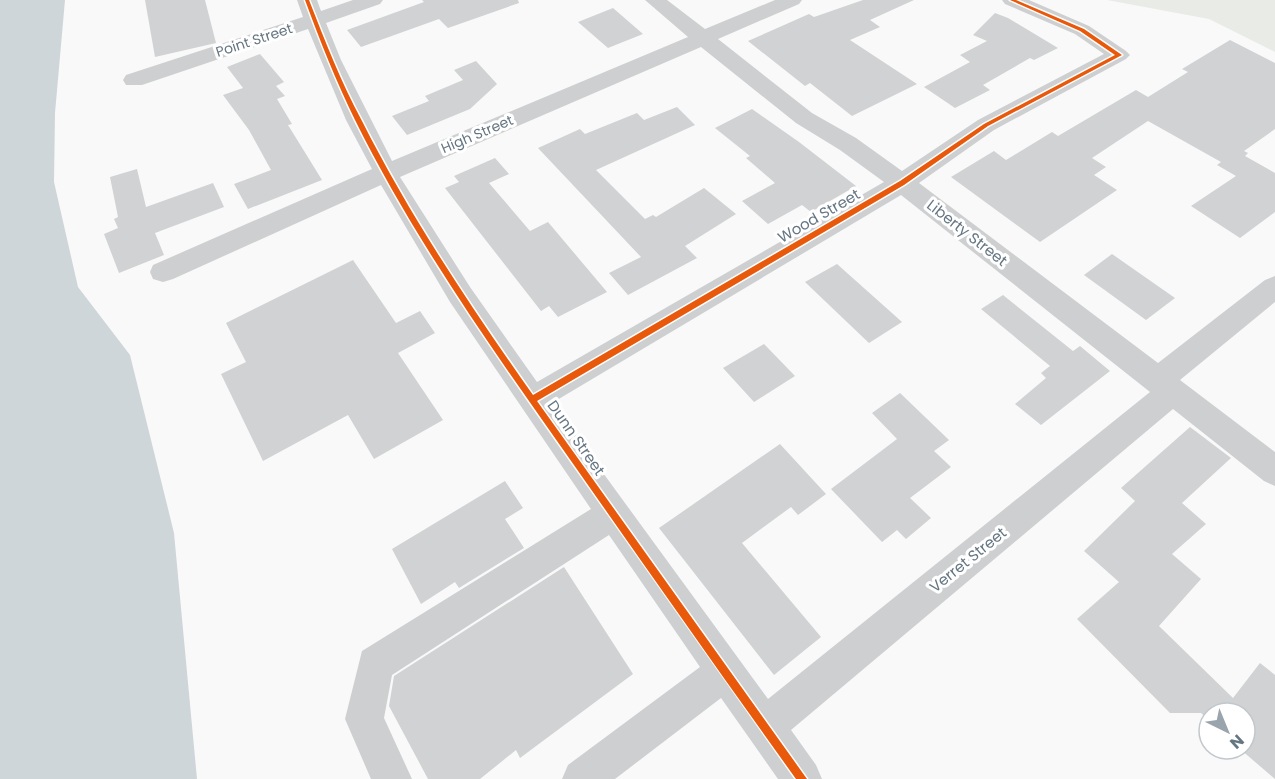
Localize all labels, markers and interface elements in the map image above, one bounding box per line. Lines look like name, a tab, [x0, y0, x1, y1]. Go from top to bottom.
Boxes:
street label: Point Street	[213, 18, 295, 62]
street label: High Street	[438, 110, 516, 158]
street label: Wood Street	[774, 183, 864, 248]
street label: Liberty Street	[923, 194, 1012, 271]
street label: Dunn Street	[543, 396, 610, 480]
street label: Verret Street	[925, 522, 1011, 597]
north arrow	[1197, 701, 1257, 761]
text: N	[1225, 729, 1249, 754]

